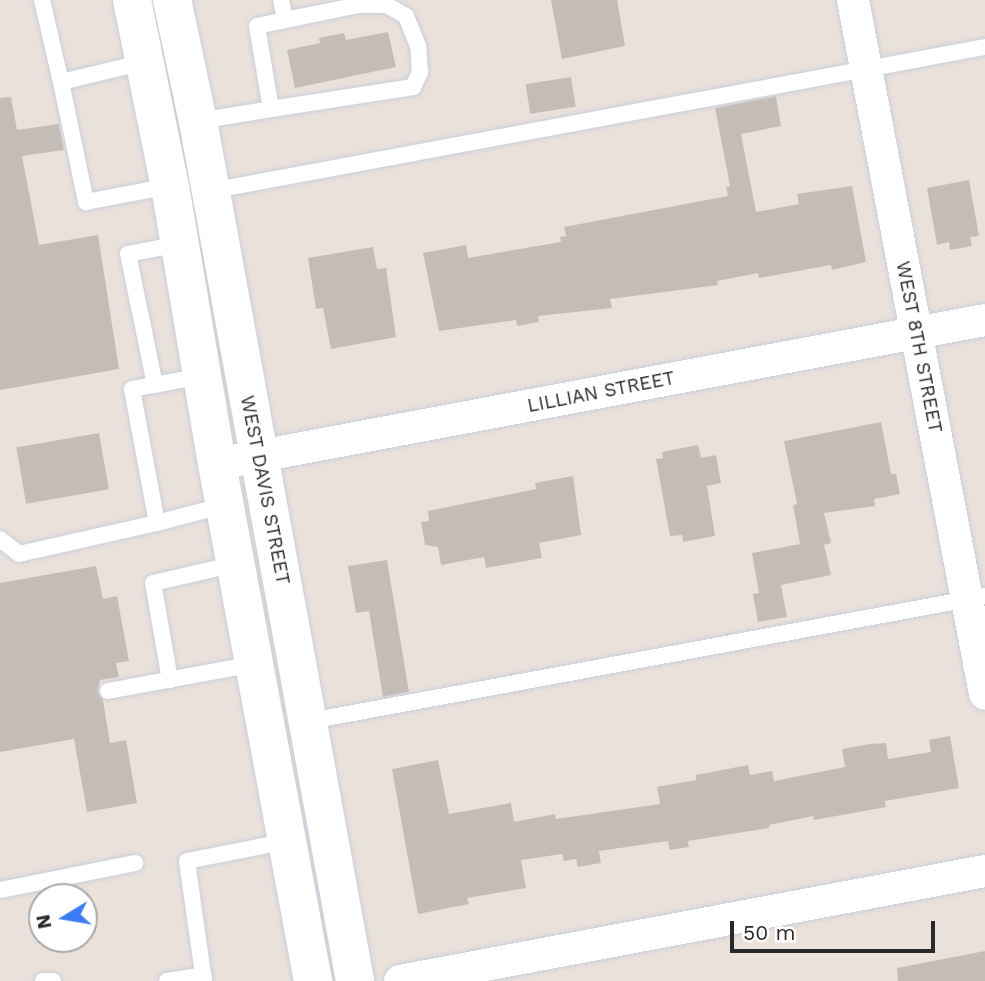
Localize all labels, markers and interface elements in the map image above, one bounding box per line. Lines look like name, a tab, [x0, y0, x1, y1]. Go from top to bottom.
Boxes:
street label: WEST 8TH STREET	[891, 259, 947, 435]
street label: LILLIAN STREET	[525, 367, 677, 417]
street label: WEST DAVIS STREET	[235, 393, 295, 587]
north arrow	[28, 883, 98, 953]
scale bar	[733, 908, 938, 952]
text: N	[31, 913, 56, 931]
text: 50 m	[743, 920, 795, 945]

